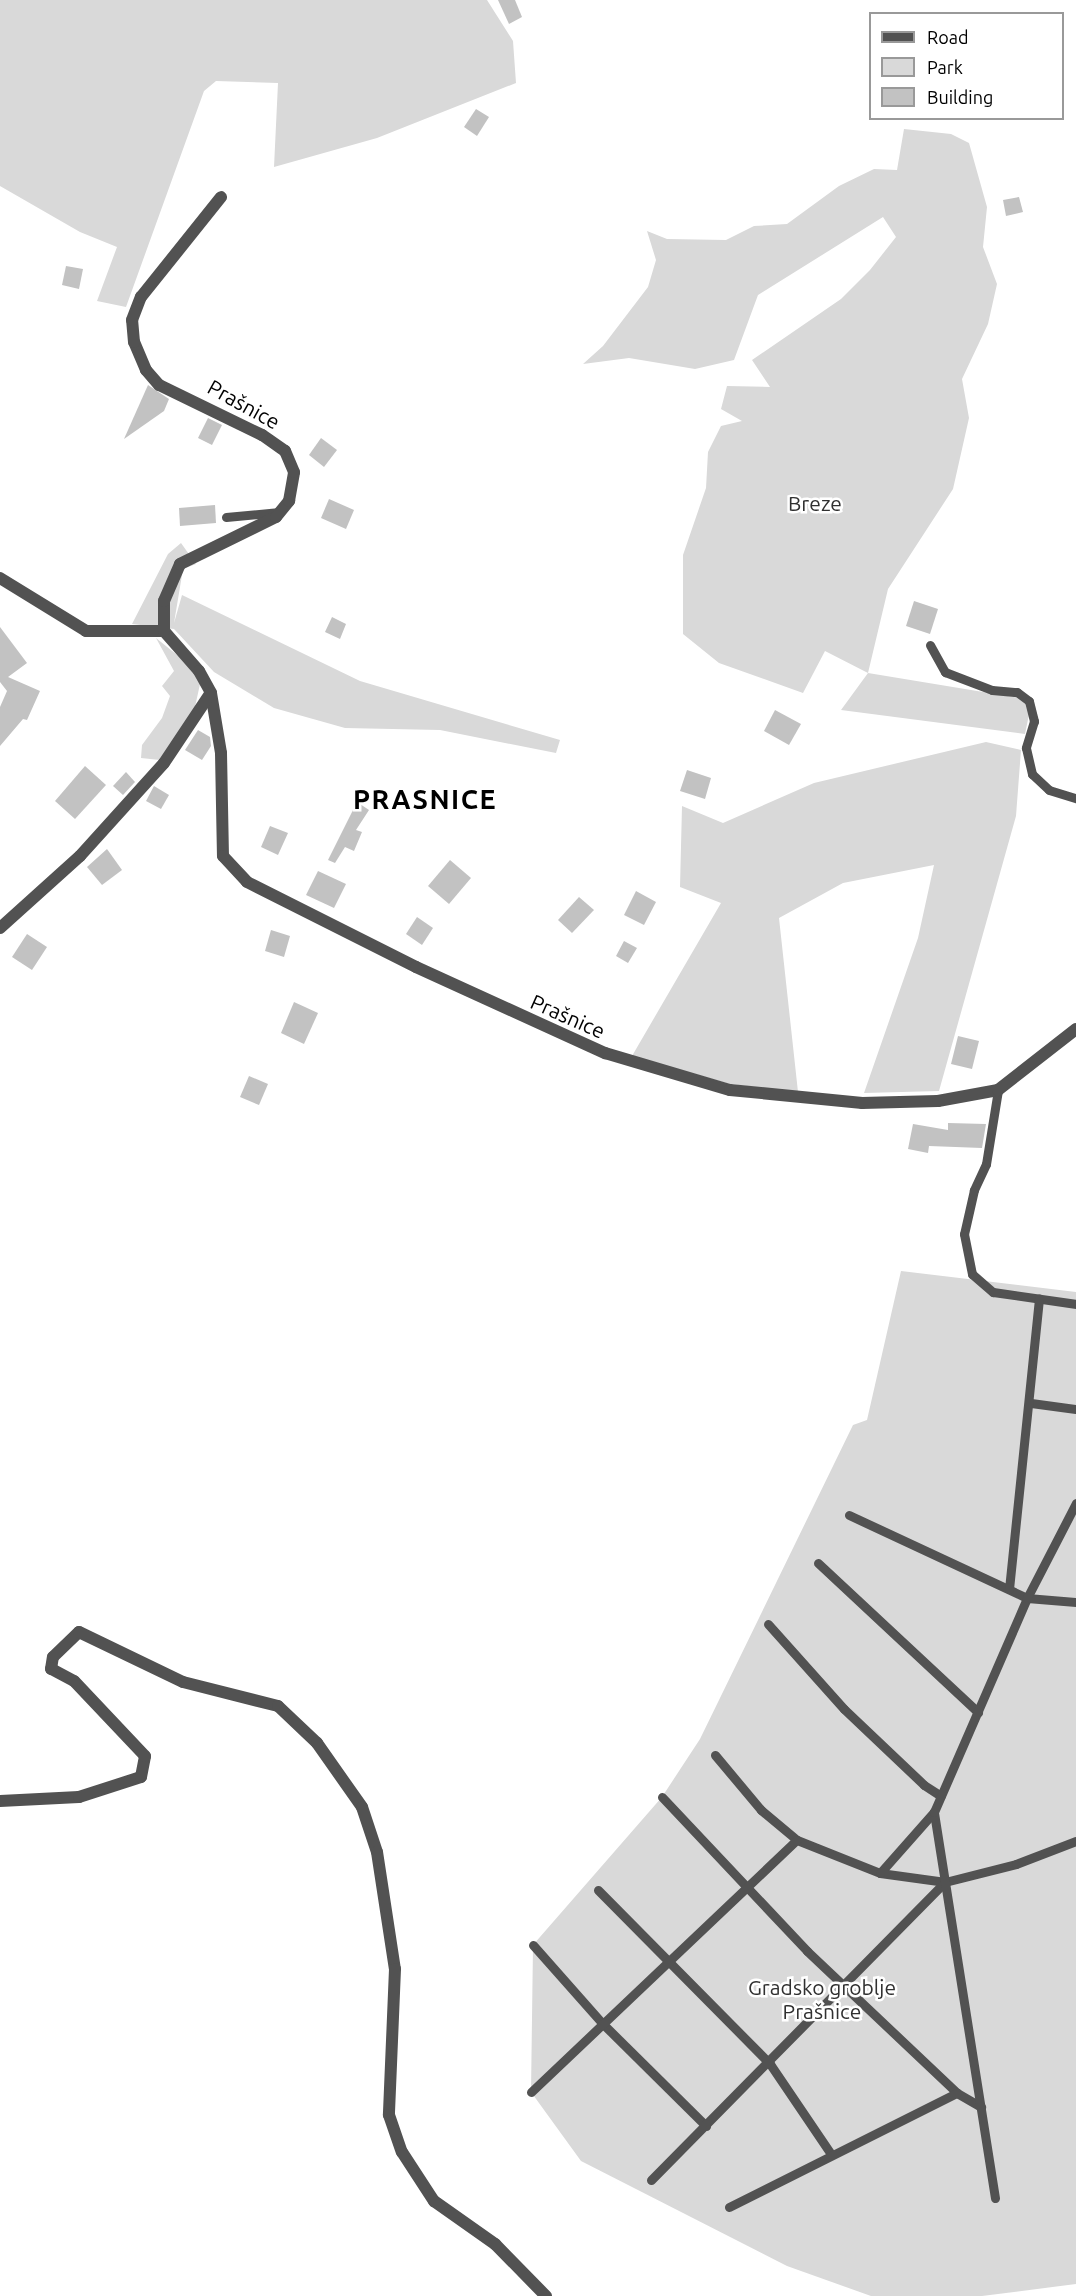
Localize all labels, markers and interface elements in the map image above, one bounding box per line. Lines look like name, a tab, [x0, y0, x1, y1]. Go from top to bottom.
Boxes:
legend	[869, 12, 1064, 120]
text: Road	[927, 27, 969, 47]
text: Park	[927, 57, 963, 77]
text: Building	[927, 87, 993, 107]
street label: Prašnice	[203, 374, 285, 434]
park label: Breze	[788, 490, 842, 516]
district label: PRASNICE	[353, 784, 497, 816]
street label: Prašnice	[527, 988, 609, 1044]
park label: Gradsko groblje Prašnice	[748, 1974, 896, 2024]

